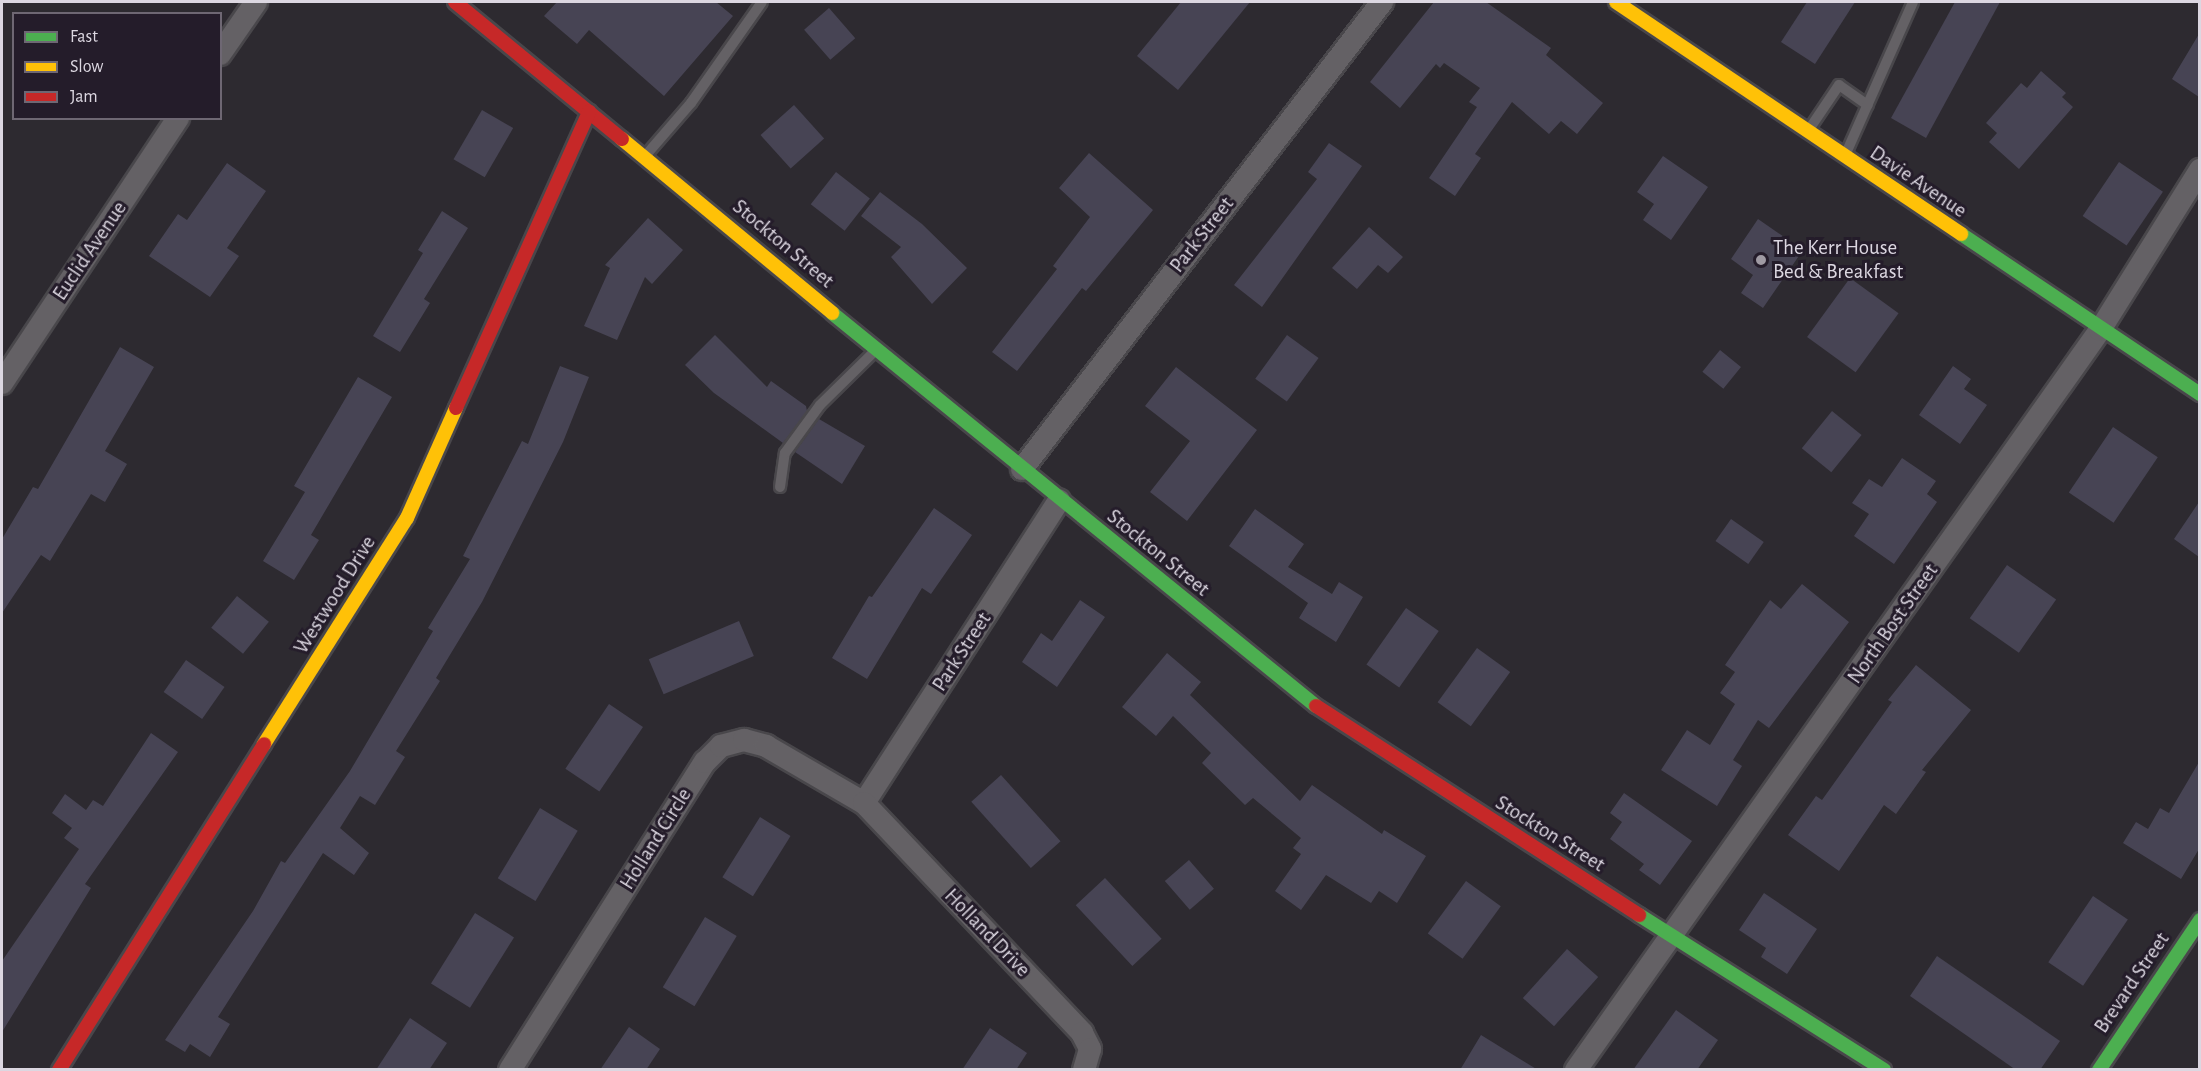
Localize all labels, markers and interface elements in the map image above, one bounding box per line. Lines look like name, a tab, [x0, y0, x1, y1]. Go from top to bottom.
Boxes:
legend	[12, 12, 222, 120]
text: Fast	[70, 28, 98, 46]
text: Slow	[70, 58, 103, 76]
text: Jam	[70, 88, 98, 106]
street label: Davie Avenue	[1865, 140, 1971, 224]
street label: Park Street	[1165, 192, 1239, 278]
street label: Stockton Street	[727, 194, 839, 294]
street label: Euclid Avenue	[48, 197, 132, 305]
place label: The Kerr House Bed & Breakfast	[1773, 235, 1903, 285]
marker: The Kerr House Bed & Breakfast	[1754, 253, 1768, 267]
street label: Stockton Street	[1102, 504, 1214, 602]
street label: Westwood Drive	[289, 531, 381, 659]
street label: North Bost Street	[1842, 559, 1944, 689]
street label: Park Street	[927, 608, 997, 696]
street label: Holland Circle	[615, 784, 697, 894]
street label: Stockton Street	[1491, 790, 1609, 878]
street label: Holland Drive	[939, 884, 1035, 982]
street label: Brevard Street	[2089, 928, 2175, 1038]

